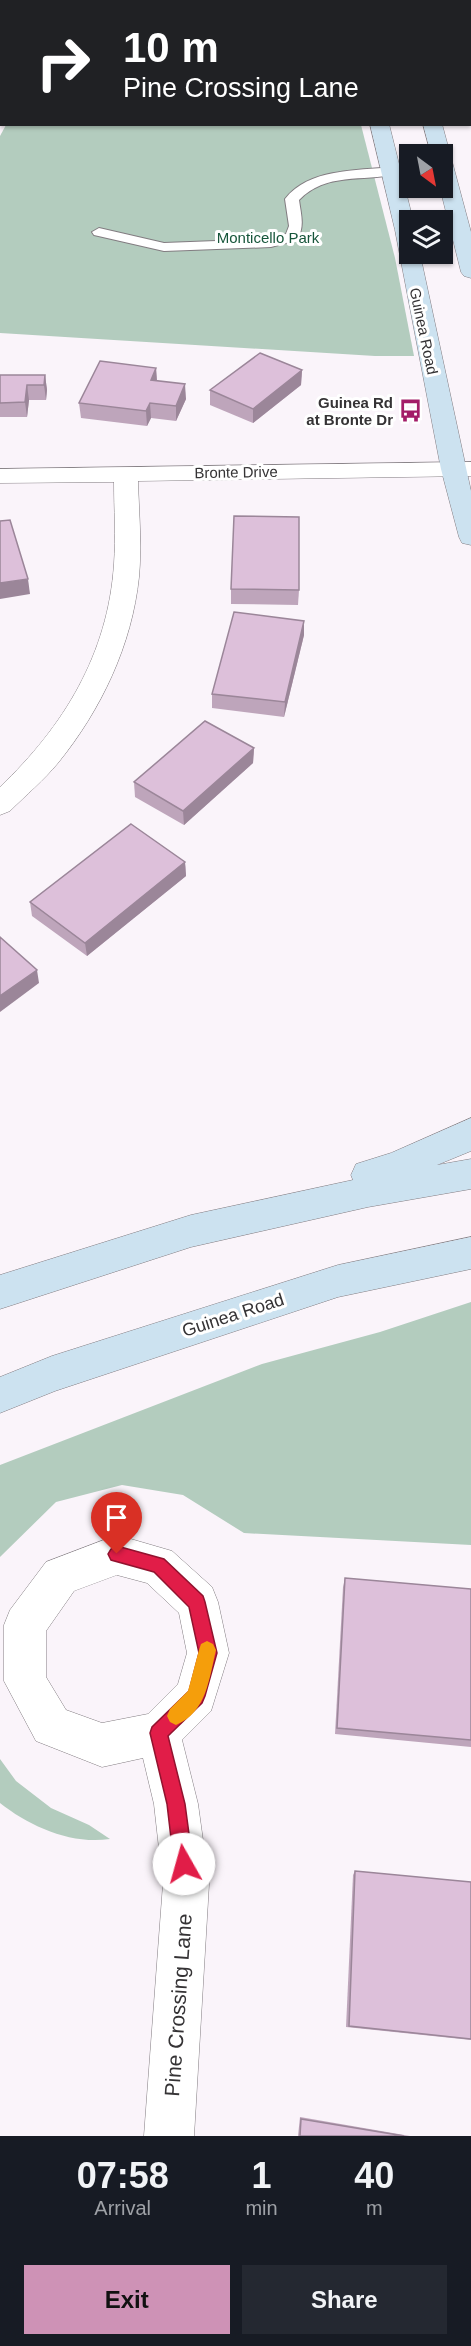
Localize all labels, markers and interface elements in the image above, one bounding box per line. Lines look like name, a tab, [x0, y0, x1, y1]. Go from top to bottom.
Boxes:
icon: right	[24, 24, 102, 102]
text: 10 m	[123, 24, 219, 71]
text: Pine Crossing Lane	[123, 73, 359, 103]
north arrow	[399, 144, 453, 198]
map controls	[399, 144, 453, 264]
button: layers	[399, 210, 453, 264]
park label: Monticello Park	[217, 229, 320, 246]
street label: Guinea Road	[406, 286, 442, 376]
place label: Guinea Rd at Bronte Dr	[306, 394, 393, 428]
bus stop icon: Guinea Rd at Bronte Dr	[398, 398, 424, 424]
street label: Bronte Drive	[194, 463, 278, 481]
street label: Guinea Road	[179, 1289, 287, 1341]
pin	[91, 1492, 142, 1554]
icon: arrive	[100, 1501, 133, 1534]
position arrow	[152, 1832, 216, 1896]
street label: Pine Crossing Lane	[160, 1913, 196, 2097]
text: 07:58	[77, 2155, 169, 2196]
text: 1	[251, 2155, 272, 2196]
text: 40	[354, 2155, 394, 2196]
text: Arrival	[94, 2197, 151, 2219]
text: min	[245, 2197, 278, 2219]
text: m	[366, 2197, 383, 2219]
button: Exit	[24, 2265, 230, 2334]
button: Share	[242, 2265, 447, 2334]

